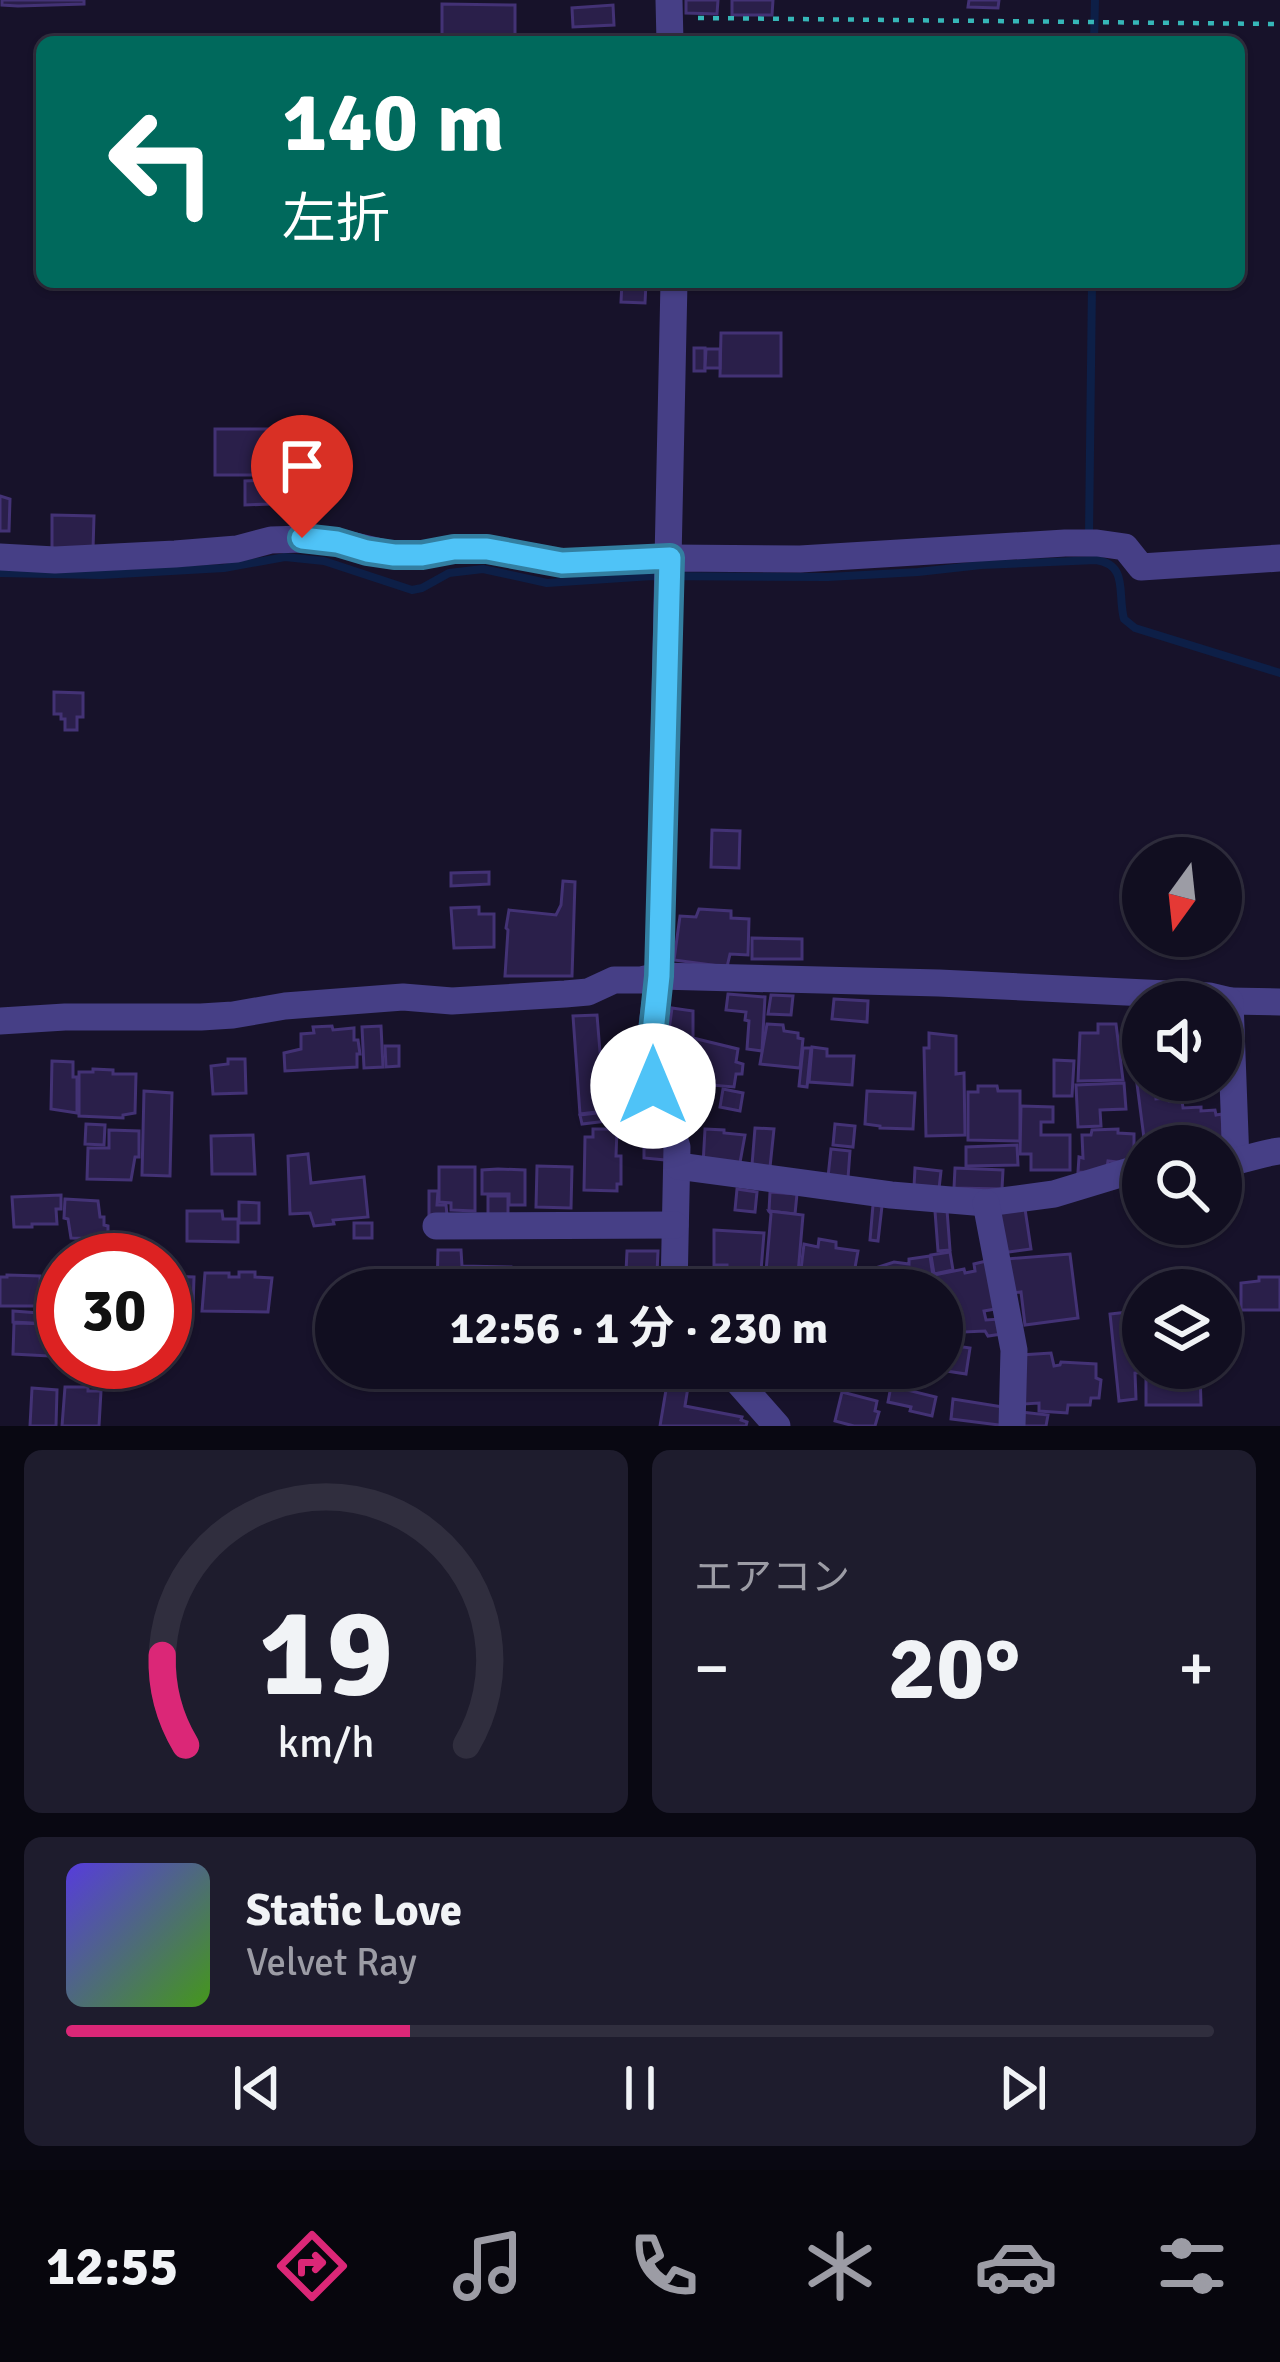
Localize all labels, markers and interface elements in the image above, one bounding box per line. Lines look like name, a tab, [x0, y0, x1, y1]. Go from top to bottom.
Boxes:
text: 140 m	[282, 71, 504, 175]
icon: left	[84, 84, 240, 240]
text: 左折	[282, 186, 390, 253]
pin	[251, 415, 353, 538]
icon: arrive	[269, 433, 335, 499]
north arrow	[1122, 837, 1242, 957]
map controls	[1122, 837, 1242, 1389]
button: sound	[1122, 981, 1242, 1101]
position arrow	[590, 1023, 716, 1149]
button: search	[1122, 1125, 1242, 1245]
speed limit sign: 30	[36, 1233, 192, 1389]
button: layers	[1122, 1269, 1242, 1389]
text: 12:56 · 1 分 · 230 m	[450, 1301, 828, 1356]
text: エアコン	[694, 1553, 850, 1601]
text: 19	[259, 1577, 393, 1730]
text: 20°	[887, 1613, 1021, 1724]
text: −	[694, 1628, 730, 1709]
text: +	[1178, 1628, 1214, 1709]
text: km/h	[277, 1716, 375, 1769]
text: Static Love	[246, 1883, 462, 1938]
text: Velvet Ray	[246, 1938, 417, 1986]
icon: previous	[224, 2055, 290, 2121]
icon: pause	[607, 2055, 673, 2121]
icon: next	[990, 2055, 1056, 2121]
icon: directions	[270, 2224, 354, 2308]
icon: music	[446, 2224, 530, 2308]
icon: phone	[622, 2224, 706, 2308]
icon: climate	[798, 2224, 882, 2308]
icon: car	[974, 2224, 1058, 2308]
icon: filters	[1150, 2224, 1234, 2308]
text: 12:55	[46, 2233, 179, 2300]

